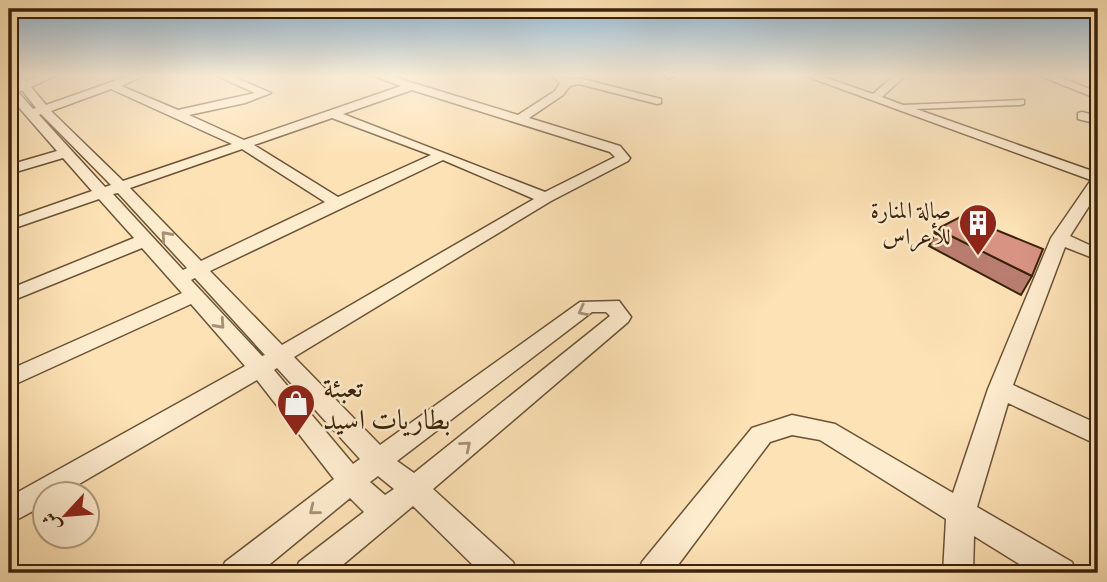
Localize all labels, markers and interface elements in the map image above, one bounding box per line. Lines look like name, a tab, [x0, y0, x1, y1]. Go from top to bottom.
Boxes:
place label: صالة المنارة للأعراس	[871, 197, 951, 252]
building icon: صالة المنارة للأعراس	[957, 202, 999, 257]
one-way arrow	[161, 231, 174, 244]
one-way arrow	[578, 303, 591, 316]
one-way arrow	[211, 316, 224, 329]
place label: تعبئة بطاريات اسيد	[323, 371, 450, 437]
shop icon: تعبئة بطاريات اسيد	[275, 382, 317, 437]
one-way arrow	[458, 442, 471, 454]
north arrow	[32, 480, 102, 550]
one-way arrow	[310, 502, 322, 515]
text: ش	[38, 509, 66, 535]

